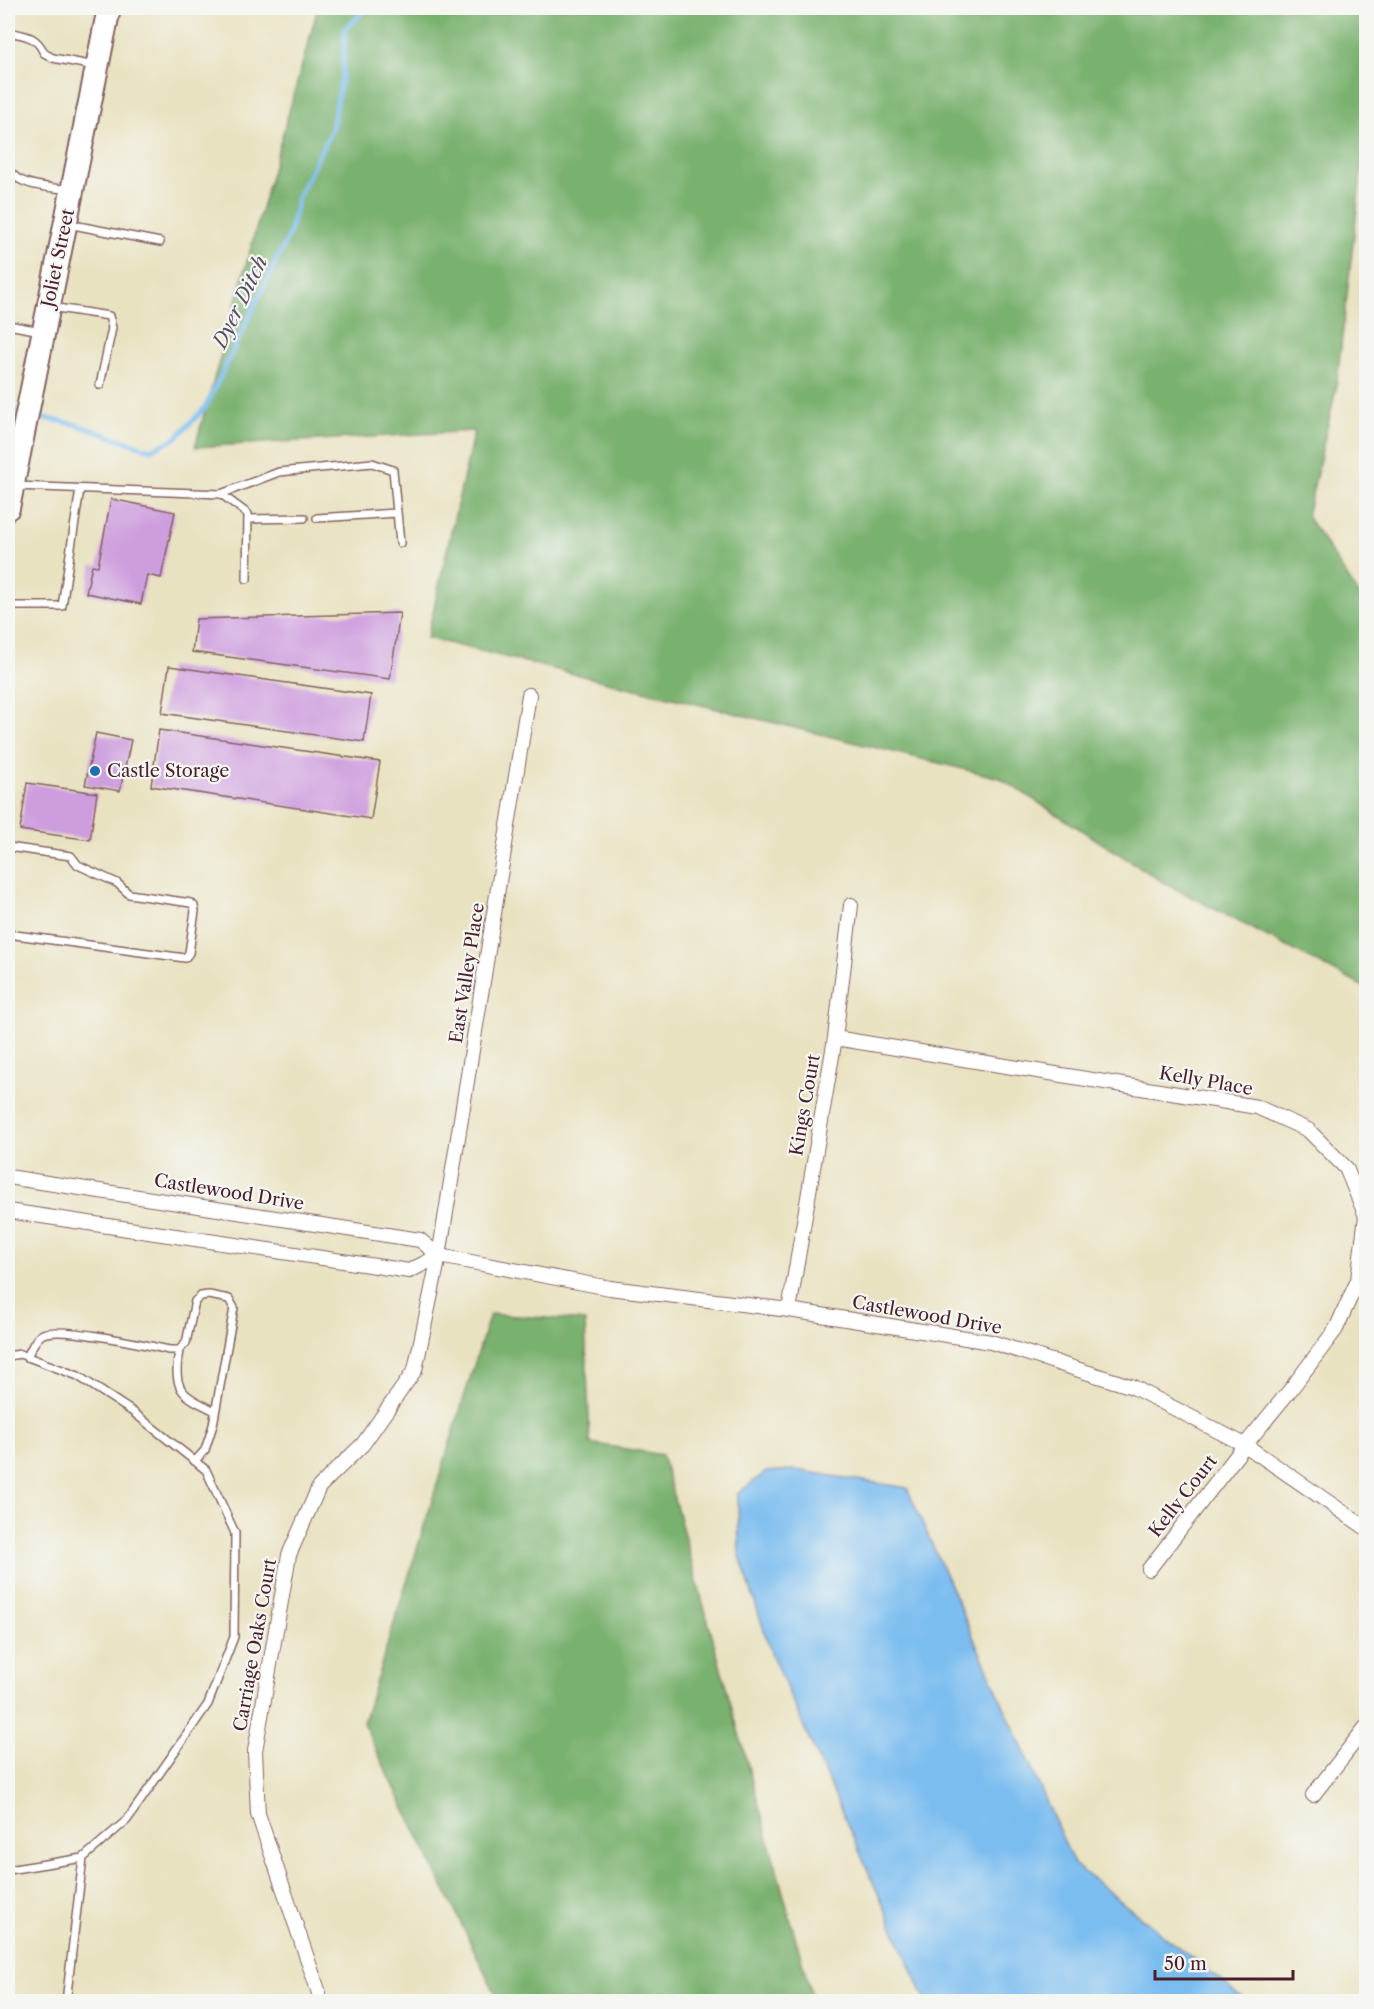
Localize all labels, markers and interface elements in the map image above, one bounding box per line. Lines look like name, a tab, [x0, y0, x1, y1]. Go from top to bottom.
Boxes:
street label: Joliet Street	[36, 206, 79, 312]
water label: Dyer Ditch	[207, 252, 273, 354]
place label: Castle Storage	[107, 760, 229, 782]
marker: Castle Storage	[88, 764, 102, 778]
street label: East Valley Place	[445, 901, 489, 1045]
street label: Kings Court	[785, 1052, 825, 1158]
street label: Kelly Place	[1157, 1062, 1255, 1100]
street label: Castlewood Drive	[152, 1169, 306, 1215]
street label: Castlewood Drive	[850, 1291, 1004, 1339]
street label: Kelly Court	[1144, 1450, 1222, 1542]
street label: Carriage Oaks Court	[229, 1556, 281, 1733]
scale bar	[1155, 1943, 1293, 1981]
text: 50 m	[1164, 1953, 1207, 1975]

